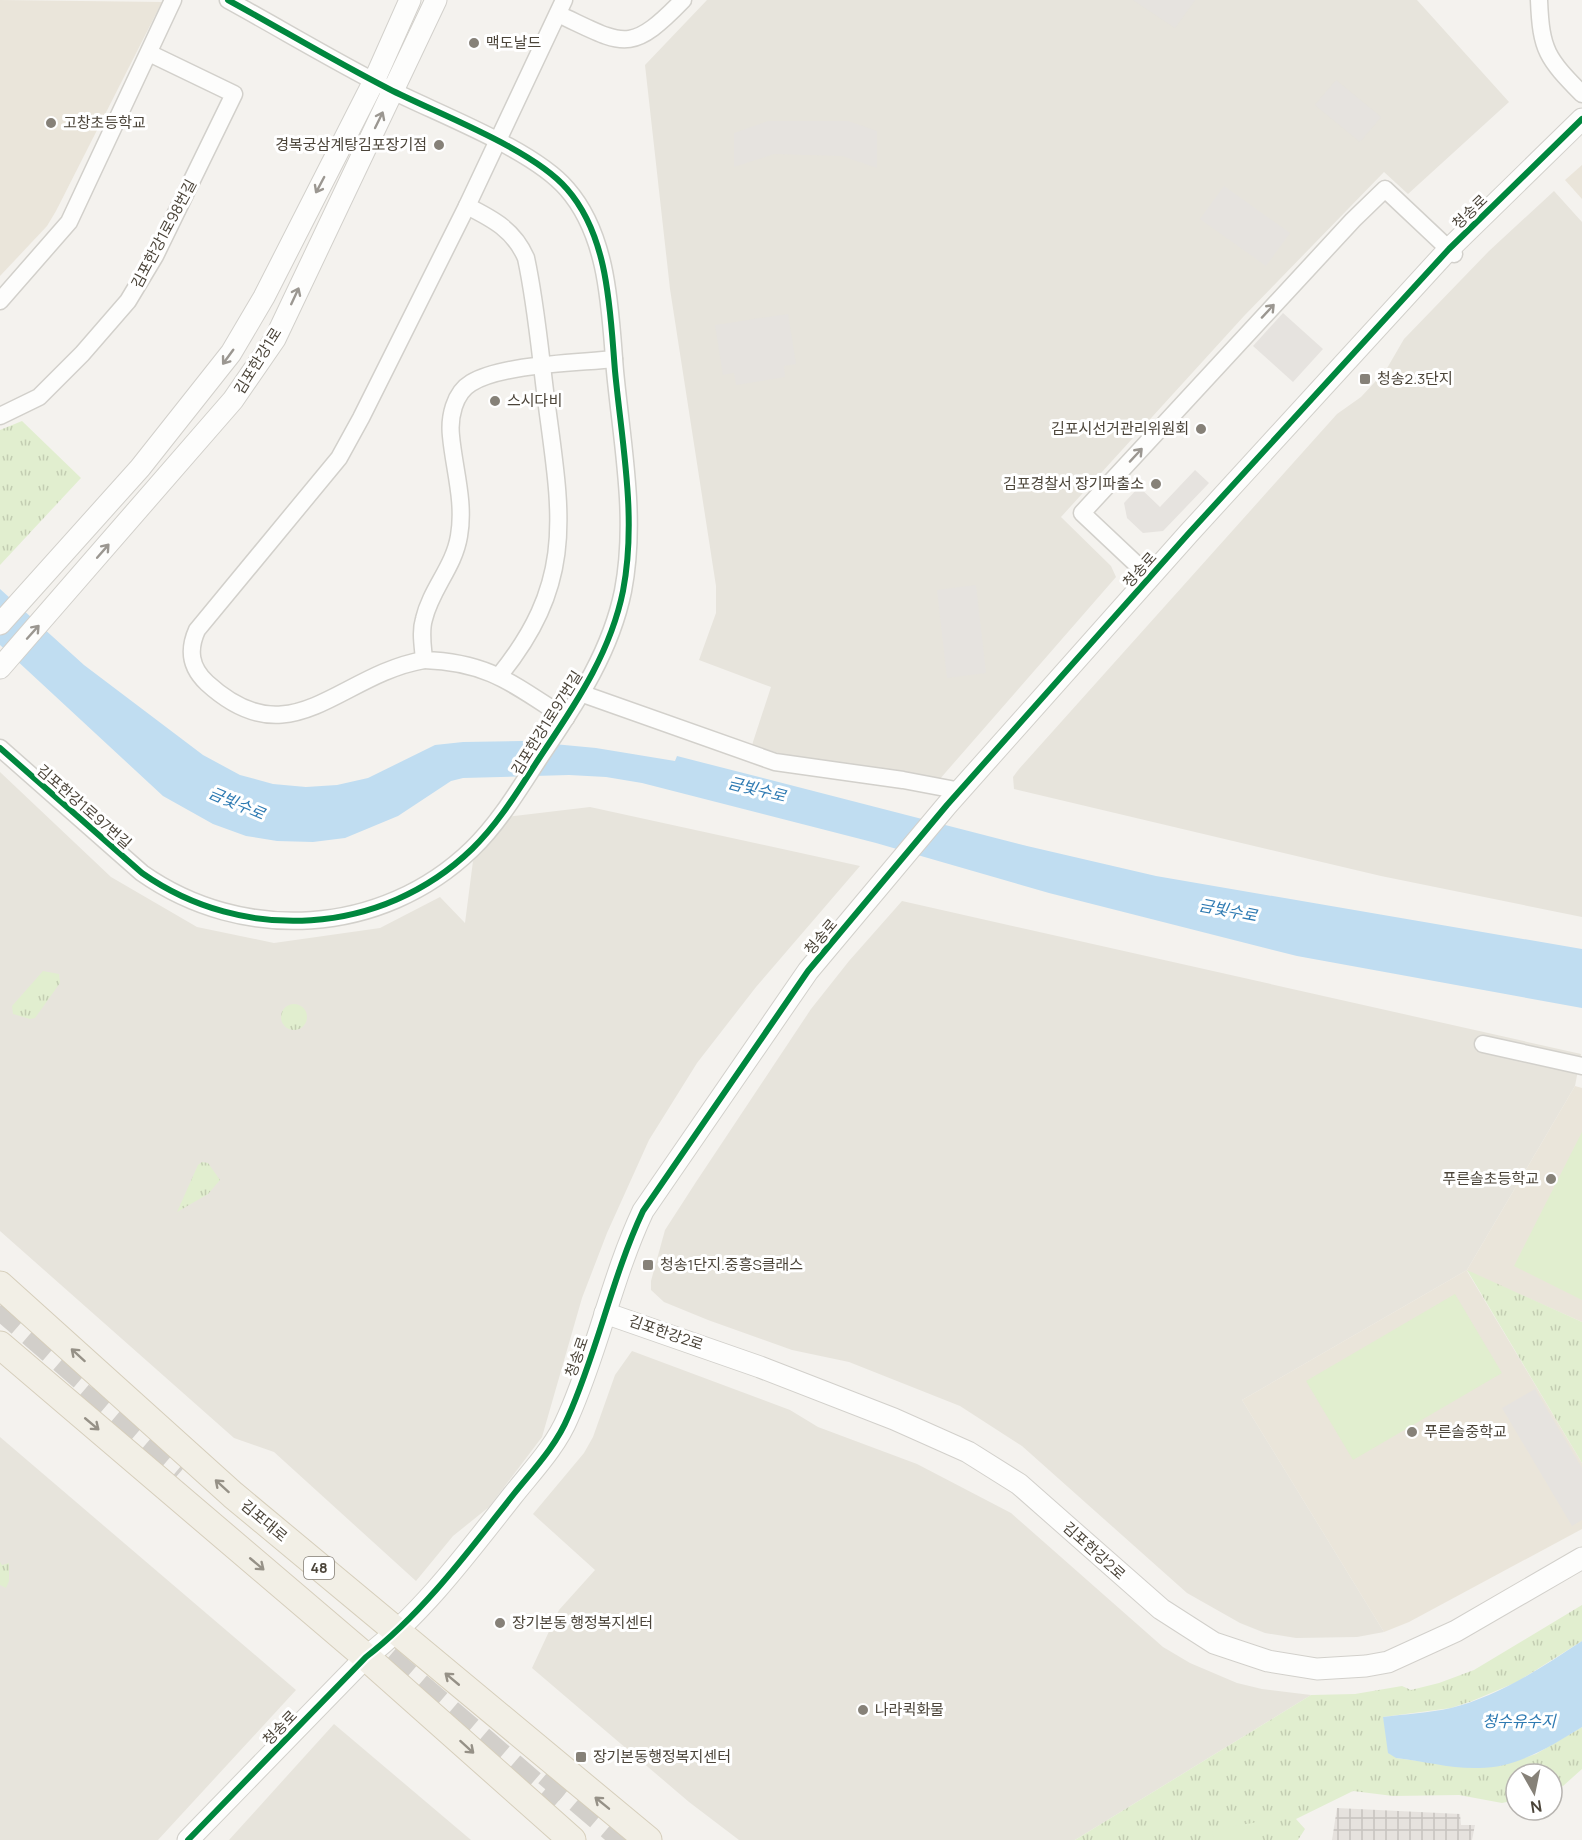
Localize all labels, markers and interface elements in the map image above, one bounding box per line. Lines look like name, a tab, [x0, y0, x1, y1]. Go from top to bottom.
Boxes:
place label: 맥도날드	[486, 32, 541, 53]
marker: 맥도날드	[467, 36, 481, 50]
one-way arrow	[373, 111, 385, 129]
place label: 고창초등학교	[63, 112, 146, 133]
marker: 고창초등학교	[44, 116, 58, 130]
place label: 경복궁삼계탕김포장기점	[275, 134, 427, 155]
marker: 경복궁삼계탕김포장기점	[432, 138, 446, 152]
street label: 김포한강1로98번길	[126, 176, 201, 292]
one-way arrow	[314, 176, 326, 193]
street label: 청송로	[1447, 190, 1492, 234]
one-way arrow	[290, 287, 301, 305]
one-way arrow	[1261, 304, 1275, 319]
street label: 김포한강1로	[229, 323, 286, 398]
one-way arrow	[222, 348, 234, 364]
place label: 청송2.3단지	[1377, 368, 1453, 389]
marker: 청송2.3단지	[1358, 372, 1372, 386]
place label: 스시다비	[507, 390, 562, 411]
marker: 스시다비	[488, 394, 502, 408]
place label: 김포시선거관리위원회	[1051, 418, 1189, 439]
marker: 김포시선거관리위원회	[1194, 422, 1208, 436]
one-way arrow	[1129, 448, 1143, 463]
place label: 김포경찰서 장기파출소	[1003, 473, 1144, 494]
marker: 김포경찰서 장기파출소	[1149, 477, 1163, 491]
one-way arrow	[96, 544, 110, 559]
street label: 청송로	[1118, 547, 1161, 592]
one-way arrow	[26, 625, 40, 640]
street label: 김포한강1로97번길	[506, 667, 587, 779]
street label: 김포한강1로97번길	[32, 760, 136, 854]
water label: 금빛수로	[726, 771, 789, 807]
water label: 금빛수로	[206, 781, 270, 825]
water label: 금빛수로	[1197, 894, 1260, 927]
street label: 청송로	[799, 914, 842, 959]
place label: 푸른솔초등학교	[1442, 1168, 1539, 1189]
marker: 푸른솔초등학교	[1544, 1172, 1558, 1186]
place label: 청송1단지.중흥S클래스	[660, 1254, 803, 1275]
marker: 청송1단지.중흥S클래스	[641, 1258, 655, 1272]
street label: 김포한강2로	[626, 1310, 706, 1355]
street label: 청송로	[560, 1334, 593, 1380]
one-way arrow	[71, 1348, 86, 1362]
one-way arrow	[84, 1417, 99, 1431]
place label: 푸른솔중학교	[1424, 1421, 1507, 1442]
marker: 푸른솔중학교	[1405, 1425, 1419, 1439]
one-way arrow	[215, 1479, 230, 1493]
street label: 김포대로	[236, 1495, 292, 1546]
street label: 김포한강2로	[1058, 1517, 1130, 1584]
one-way arrow	[249, 1557, 264, 1571]
road number: 48	[304, 1557, 334, 1579]
place label: 장기본동 행정복지센터	[512, 1612, 653, 1633]
marker: 장기본동 행정복지센터	[493, 1616, 507, 1630]
one-way arrow	[445, 1672, 460, 1686]
place label: 나라퀵화물	[875, 1699, 944, 1720]
marker: 나라퀵화물	[856, 1703, 870, 1717]
street label: 청송로	[258, 1705, 302, 1750]
water label: 청수유수지	[1482, 1710, 1557, 1732]
one-way arrow	[459, 1740, 474, 1754]
place label: 장기본동행정복지센터	[593, 1746, 731, 1767]
marker: 장기본동행정복지센터	[574, 1750, 588, 1764]
north arrow	[1504, 1762, 1564, 1822]
text: N	[1529, 1795, 1544, 1819]
one-way arrow	[594, 1797, 610, 1810]

